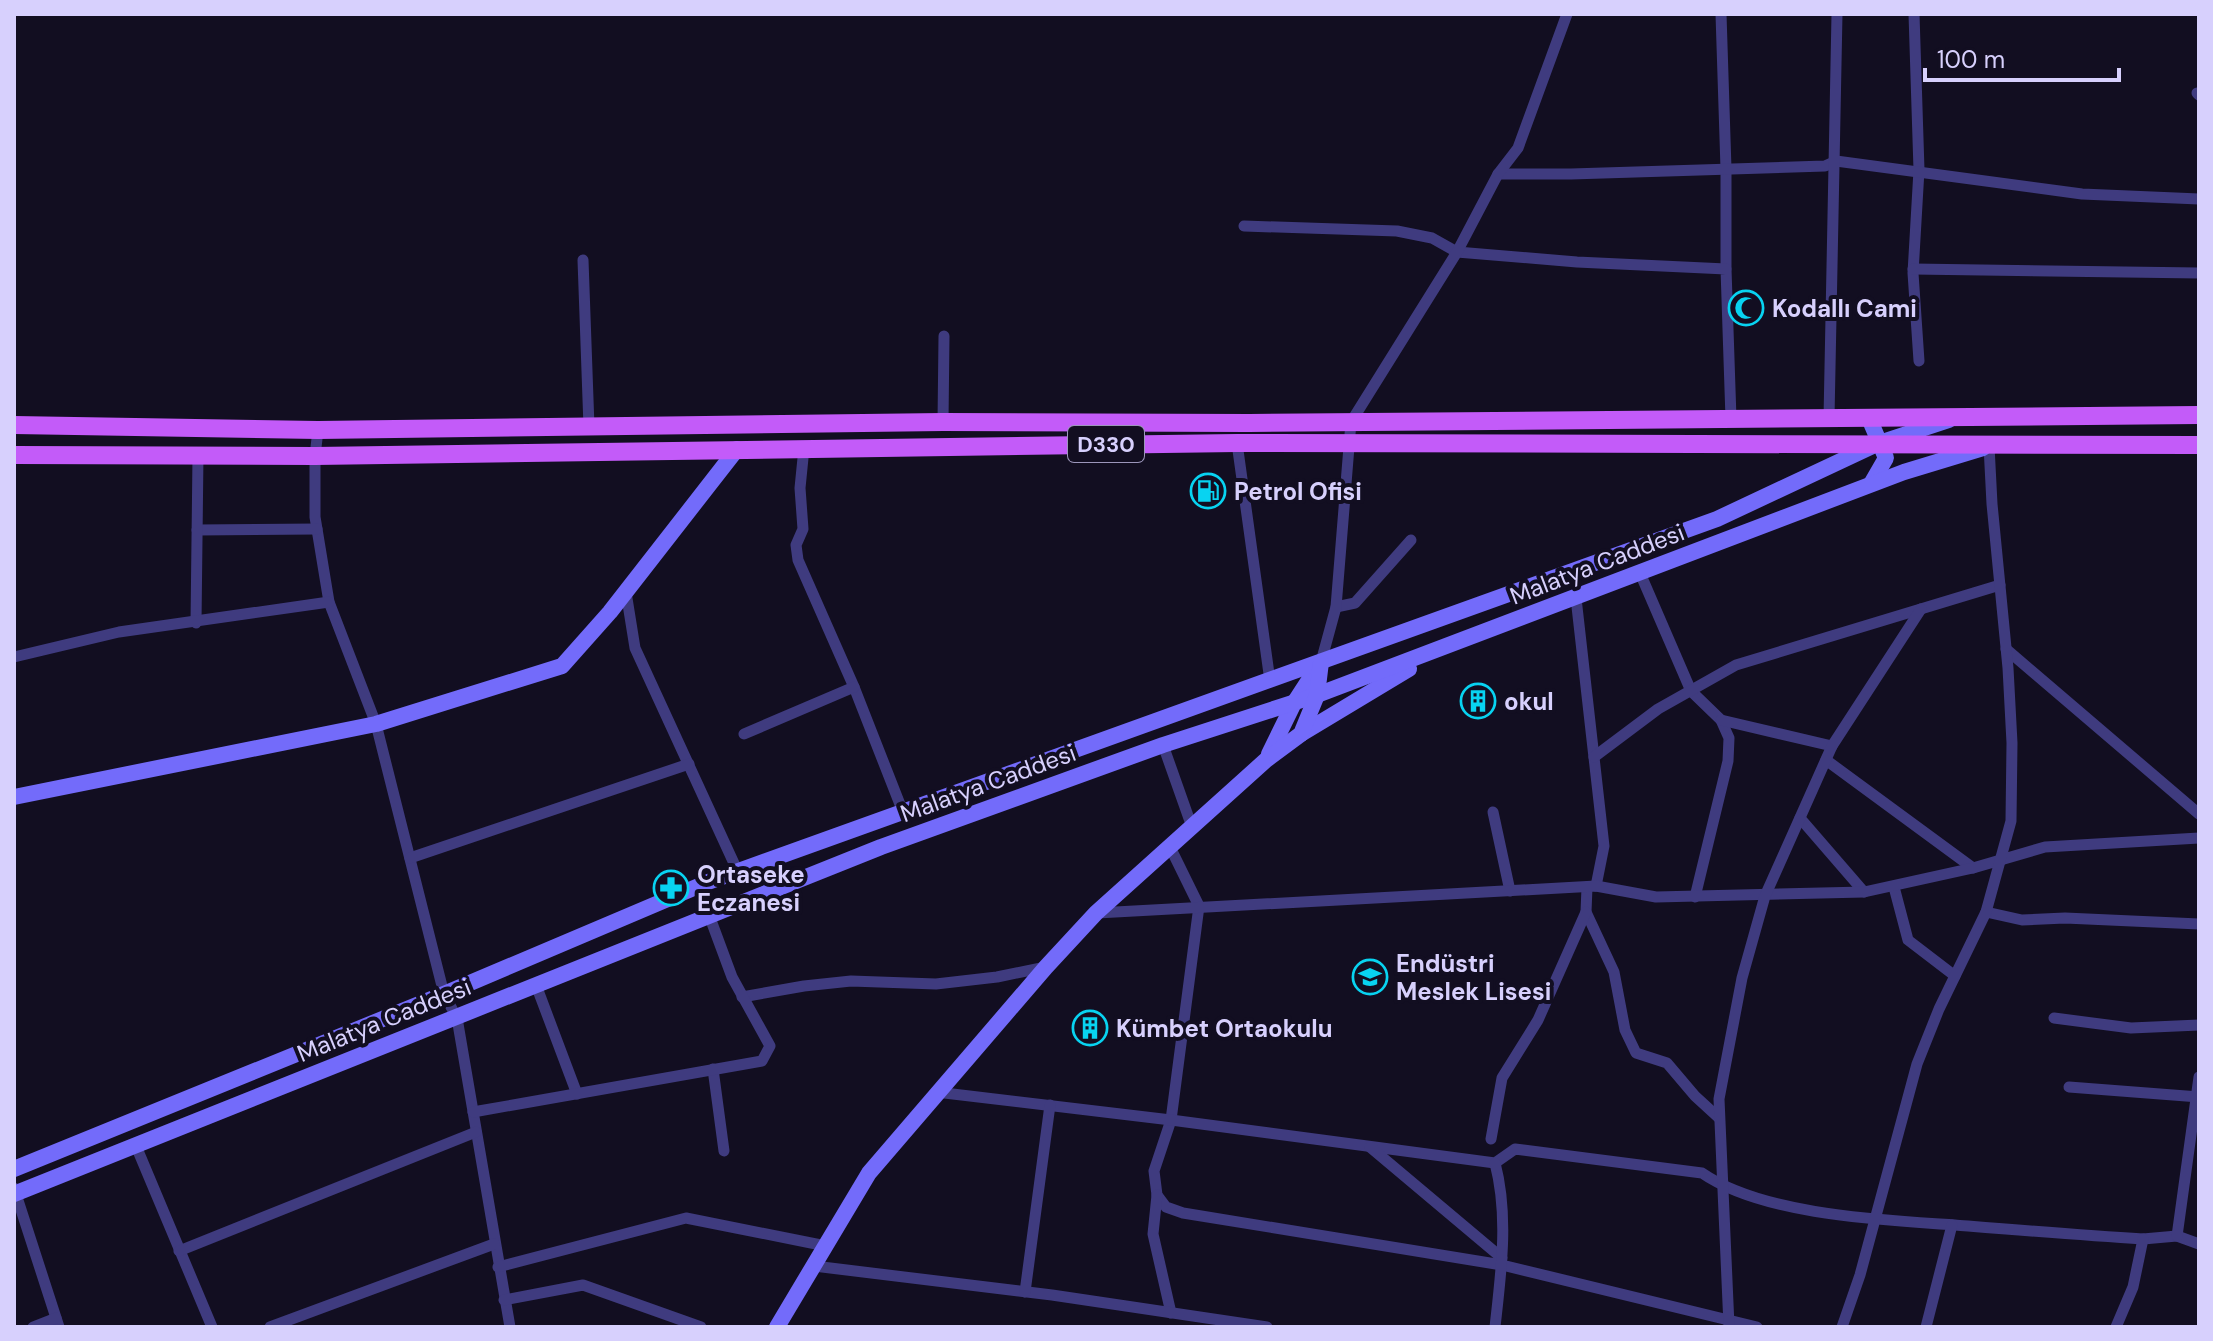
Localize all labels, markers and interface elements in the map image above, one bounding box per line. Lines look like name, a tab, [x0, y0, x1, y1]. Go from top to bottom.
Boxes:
scale bar	[1925, 32, 2119, 82]
text: 100 m	[1937, 44, 2005, 75]
mosque icon: Kodallı Cami	[1727, 289, 1765, 327]
place label: Kodallı Cami	[1772, 293, 1917, 324]
road number: D330	[1068, 426, 1144, 462]
fuel station icon: Petrol Ofisi	[1189, 472, 1227, 510]
place label: Petrol Ofisi	[1234, 476, 1362, 507]
street label: Malatya Caddesi	[1505, 516, 1689, 612]
building icon: okul	[1459, 682, 1497, 720]
place label: okul	[1504, 686, 1554, 717]
street label: Malatya Caddesi	[896, 737, 1080, 829]
place label: Ortaseke Eczanesi	[697, 859, 805, 918]
pharmacy icon: Ortaseke Eczanesi	[652, 869, 690, 907]
place label: Endüstri Meslek Lisesi	[1396, 948, 1551, 1007]
school or university icon: Endüstri Meslek Lisesi	[1351, 958, 1389, 996]
street label: Malatya Caddesi	[293, 971, 475, 1069]
building icon: Kümbet Ortaokulu	[1071, 1009, 1109, 1047]
place label: Kümbet Ortaokulu	[1116, 1013, 1332, 1044]

